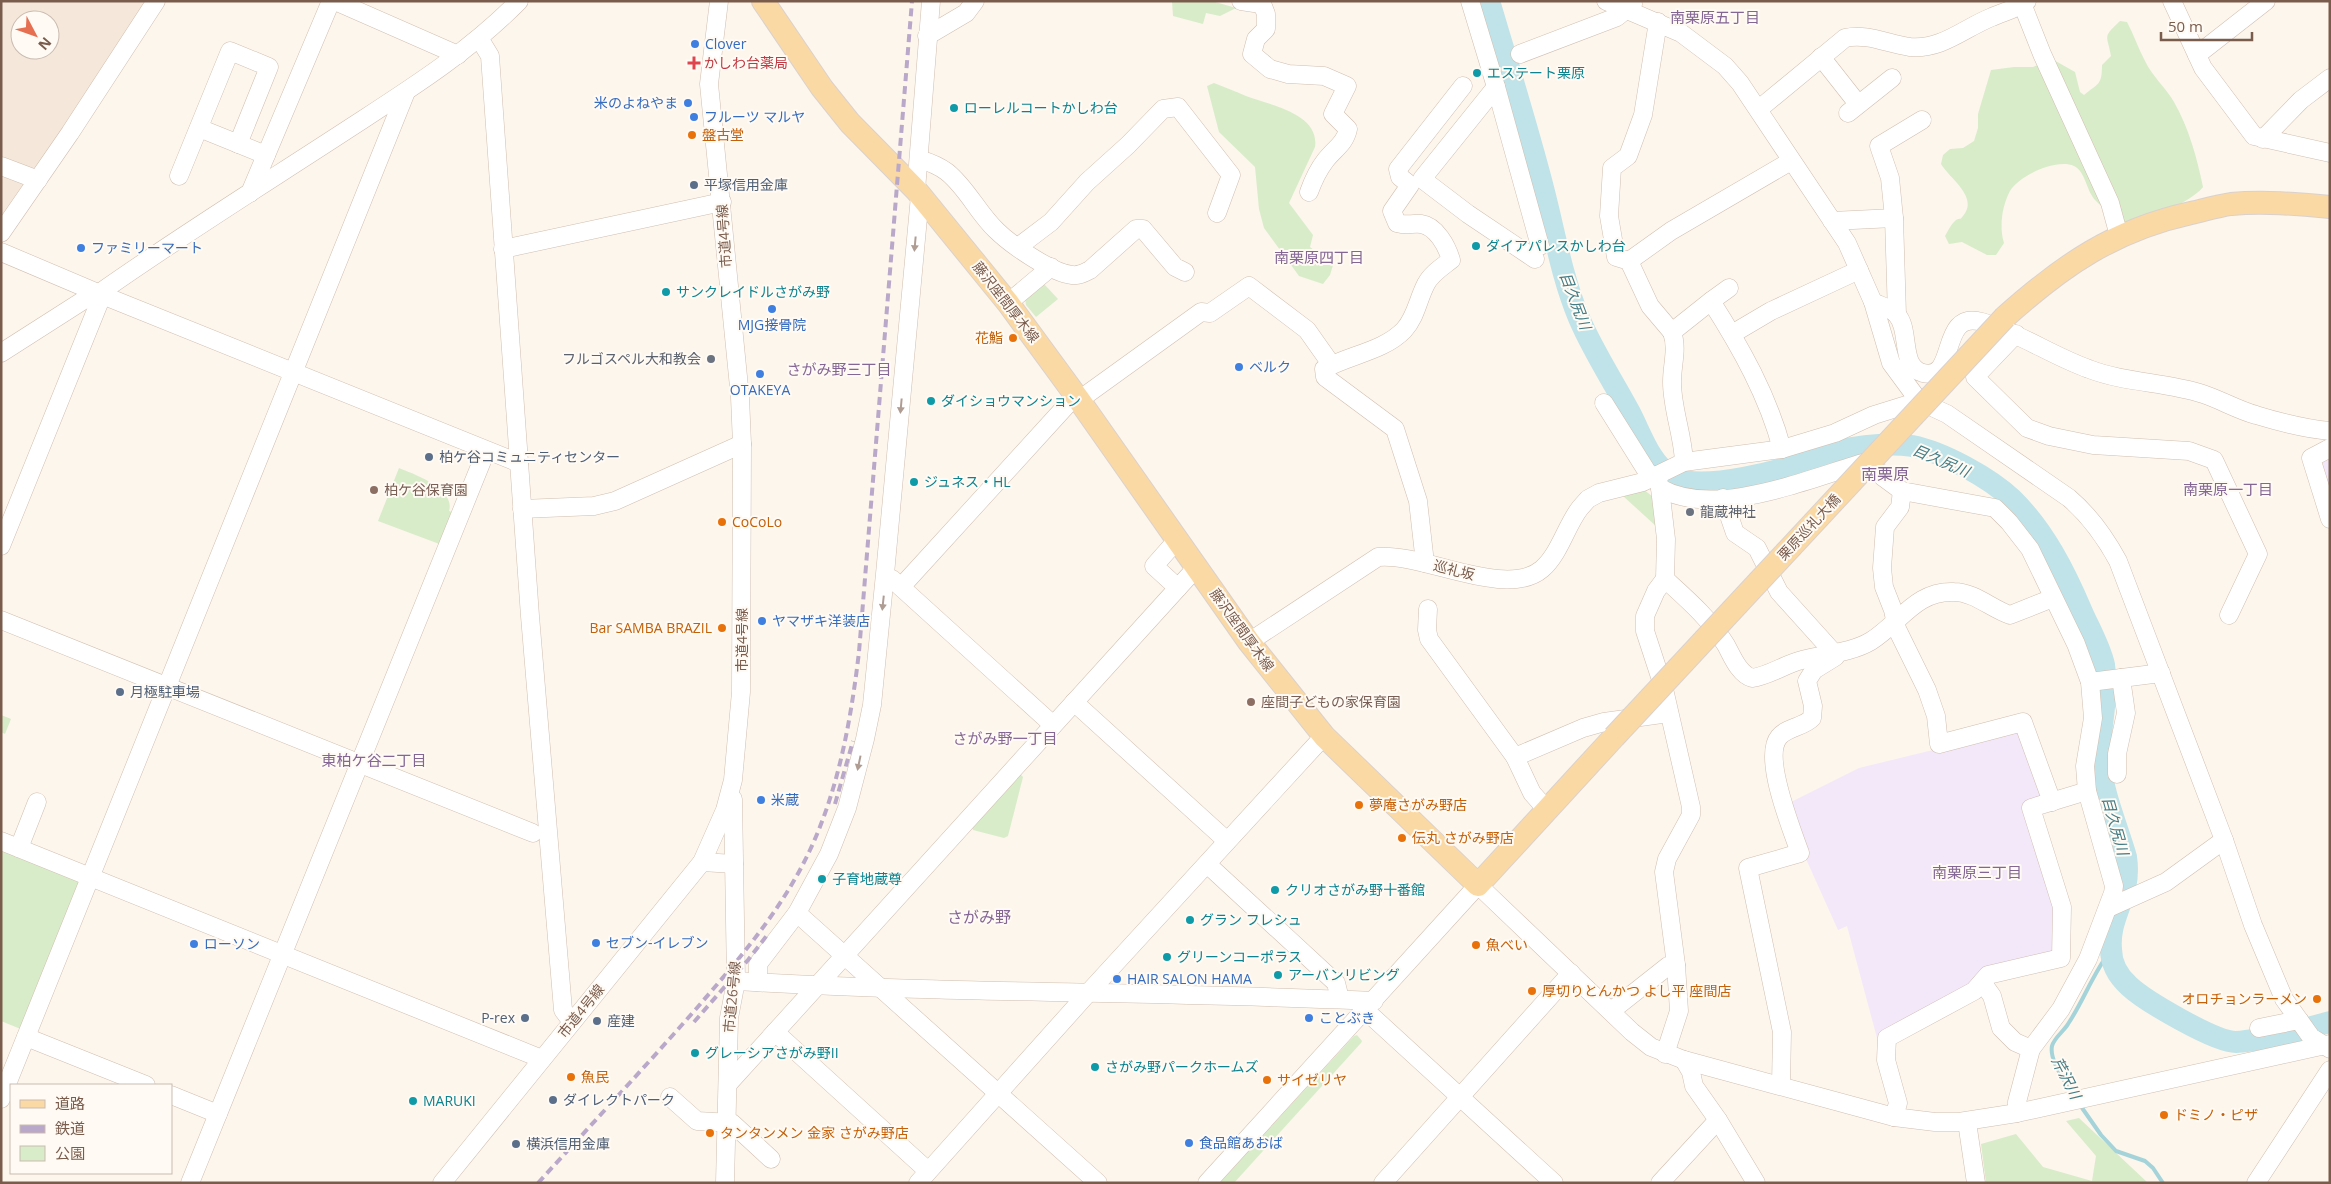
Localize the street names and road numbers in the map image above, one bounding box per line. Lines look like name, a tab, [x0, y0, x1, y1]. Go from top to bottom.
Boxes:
street label: 市道4号線	[712, 203, 735, 269]
street label: 藤沢座間厚木線	[969, 257, 1044, 346]
street label: 栗原巡礼大橋	[1773, 489, 1844, 564]
street label: 巡礼坂	[1431, 555, 1477, 584]
street label: 藤沢座間厚木線	[1206, 584, 1279, 675]
street label: 市道4号線	[732, 608, 751, 672]
street label: 市道26号線	[719, 960, 744, 1034]
street label: 市道4号線	[553, 980, 608, 1042]

